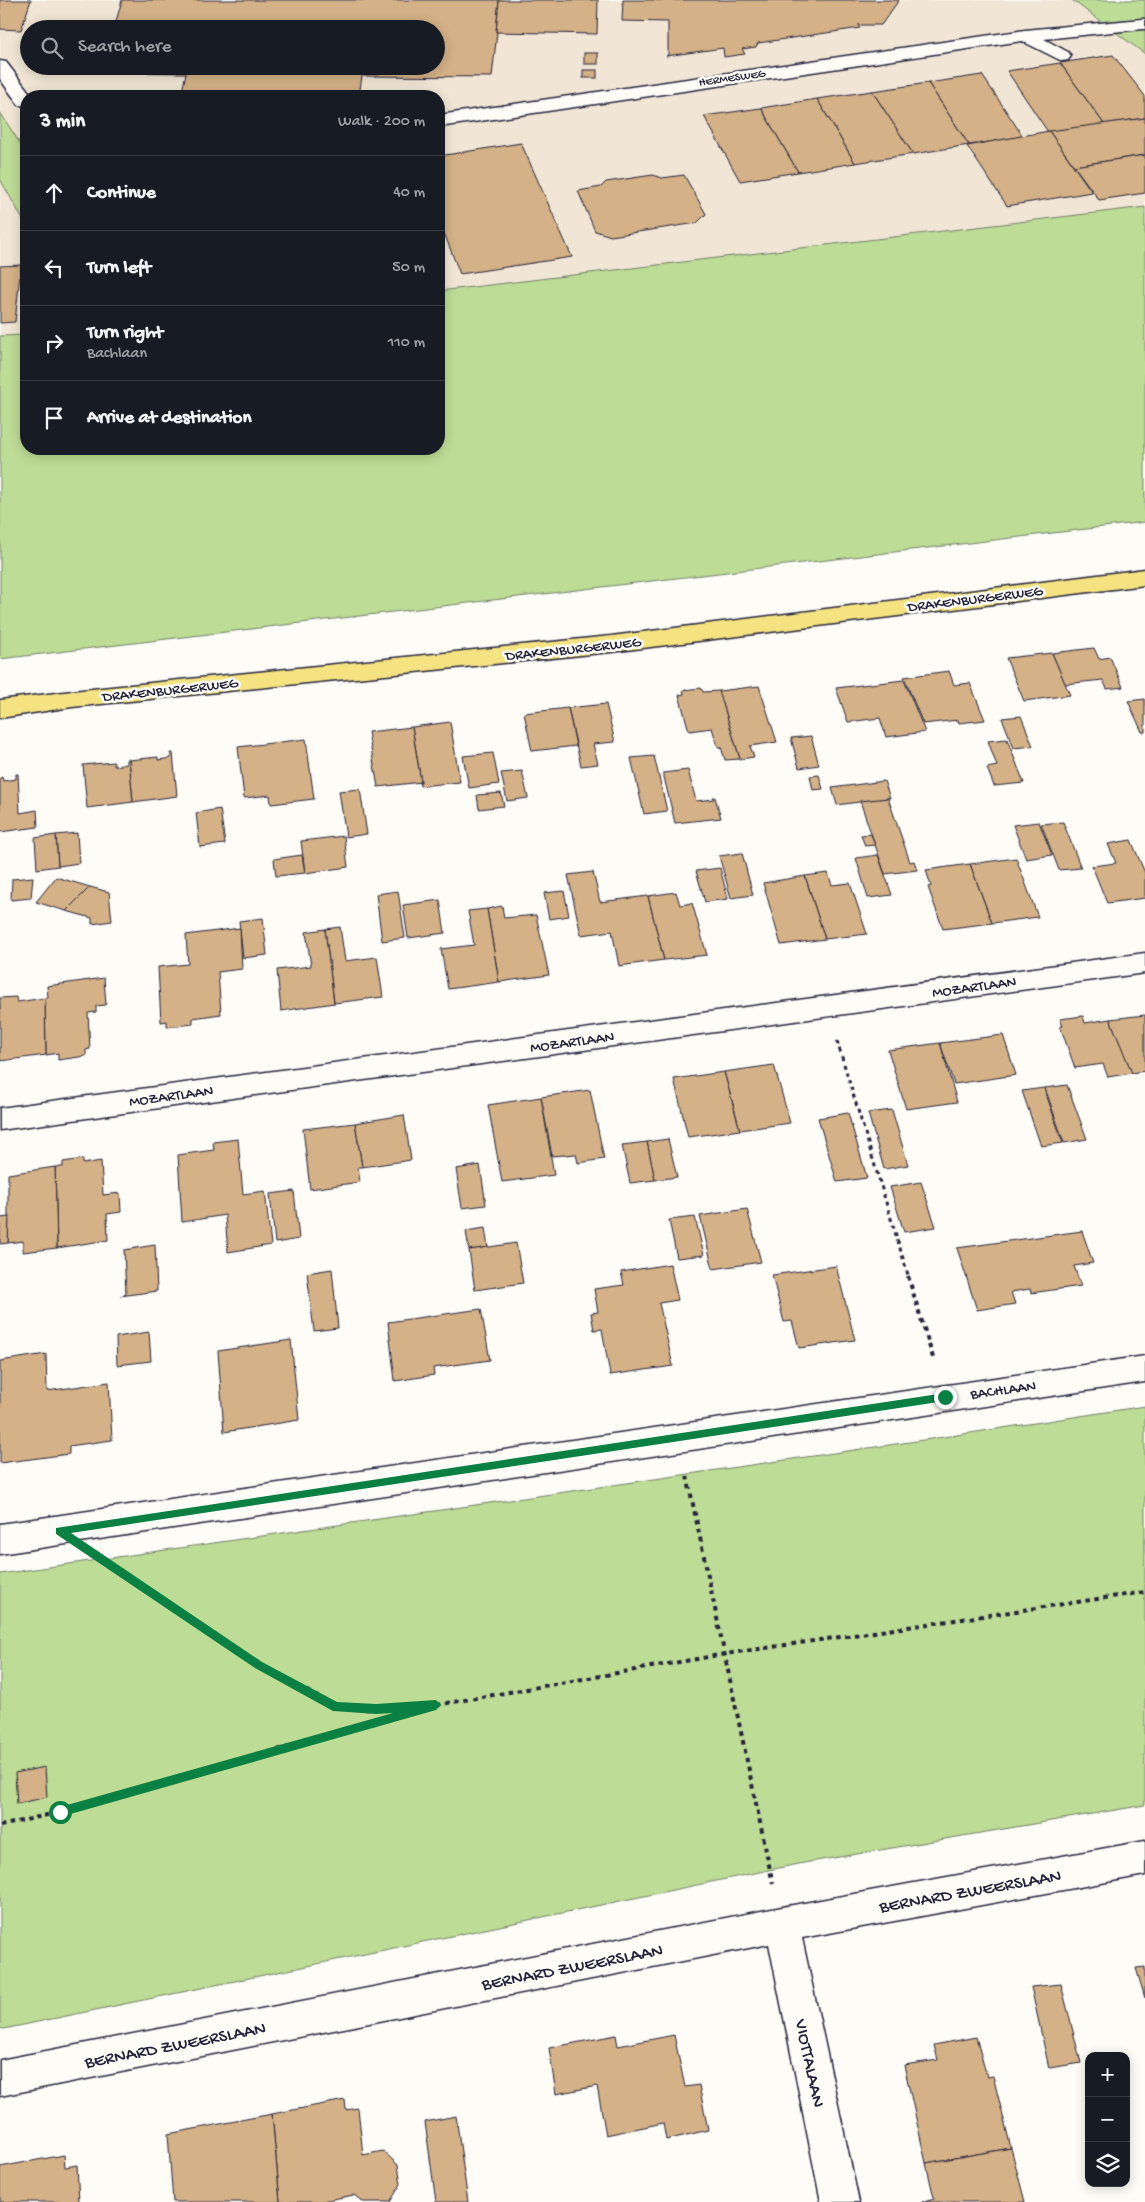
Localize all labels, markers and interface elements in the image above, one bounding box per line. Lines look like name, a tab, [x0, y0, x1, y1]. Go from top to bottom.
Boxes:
search box	[20, 20, 445, 75]
icon: search	[38, 34, 66, 62]
text: Search here	[78, 36, 172, 59]
street label: HERMESWEG	[698, 67, 767, 91]
text: 3 min	[40, 110, 85, 135]
text: Walk · 200 m	[338, 113, 425, 132]
icon: ahead	[40, 179, 68, 207]
text: Continue	[87, 182, 156, 205]
text: 40 m	[393, 184, 425, 203]
icon: left	[40, 254, 68, 282]
text: Turn left	[87, 257, 151, 280]
text: 50 m	[392, 259, 425, 278]
text: Turn right	[87, 322, 163, 345]
icon: right	[40, 329, 68, 357]
text: 110 m	[388, 334, 425, 353]
text: Bachlaan	[87, 345, 147, 364]
icon: arrive	[40, 404, 68, 432]
text: Arrive at destination	[87, 407, 251, 430]
street label: DRAKENBURGERWEG	[906, 583, 1045, 617]
street label: DRAKENBURGERWEG	[503, 634, 642, 666]
street label: DRAKENBURGERWEG	[100, 675, 239, 707]
street label: MOZARTLAAN	[931, 973, 1018, 1003]
street label: MOZARTLAAN	[529, 1028, 616, 1058]
street label: MOZARTLAAN	[128, 1082, 215, 1112]
street label: BACHLAAN	[968, 1377, 1038, 1405]
route end	[934, 1386, 957, 1409]
route start	[49, 1801, 72, 1824]
street label: BERNARD ZWEERSLAAN	[877, 1866, 1063, 1919]
street label: BERNARD ZWEERSLAAN	[479, 1941, 665, 1997]
street label: VIOTTALAAN	[789, 2017, 828, 2109]
street label: BERNARD ZWEERSLAAN	[82, 2019, 268, 2075]
map controls	[1085, 2052, 1130, 2187]
button: +	[1085, 2052, 1130, 2097]
button: −	[1085, 2097, 1130, 2142]
button: layers	[1085, 2142, 1130, 2187]

